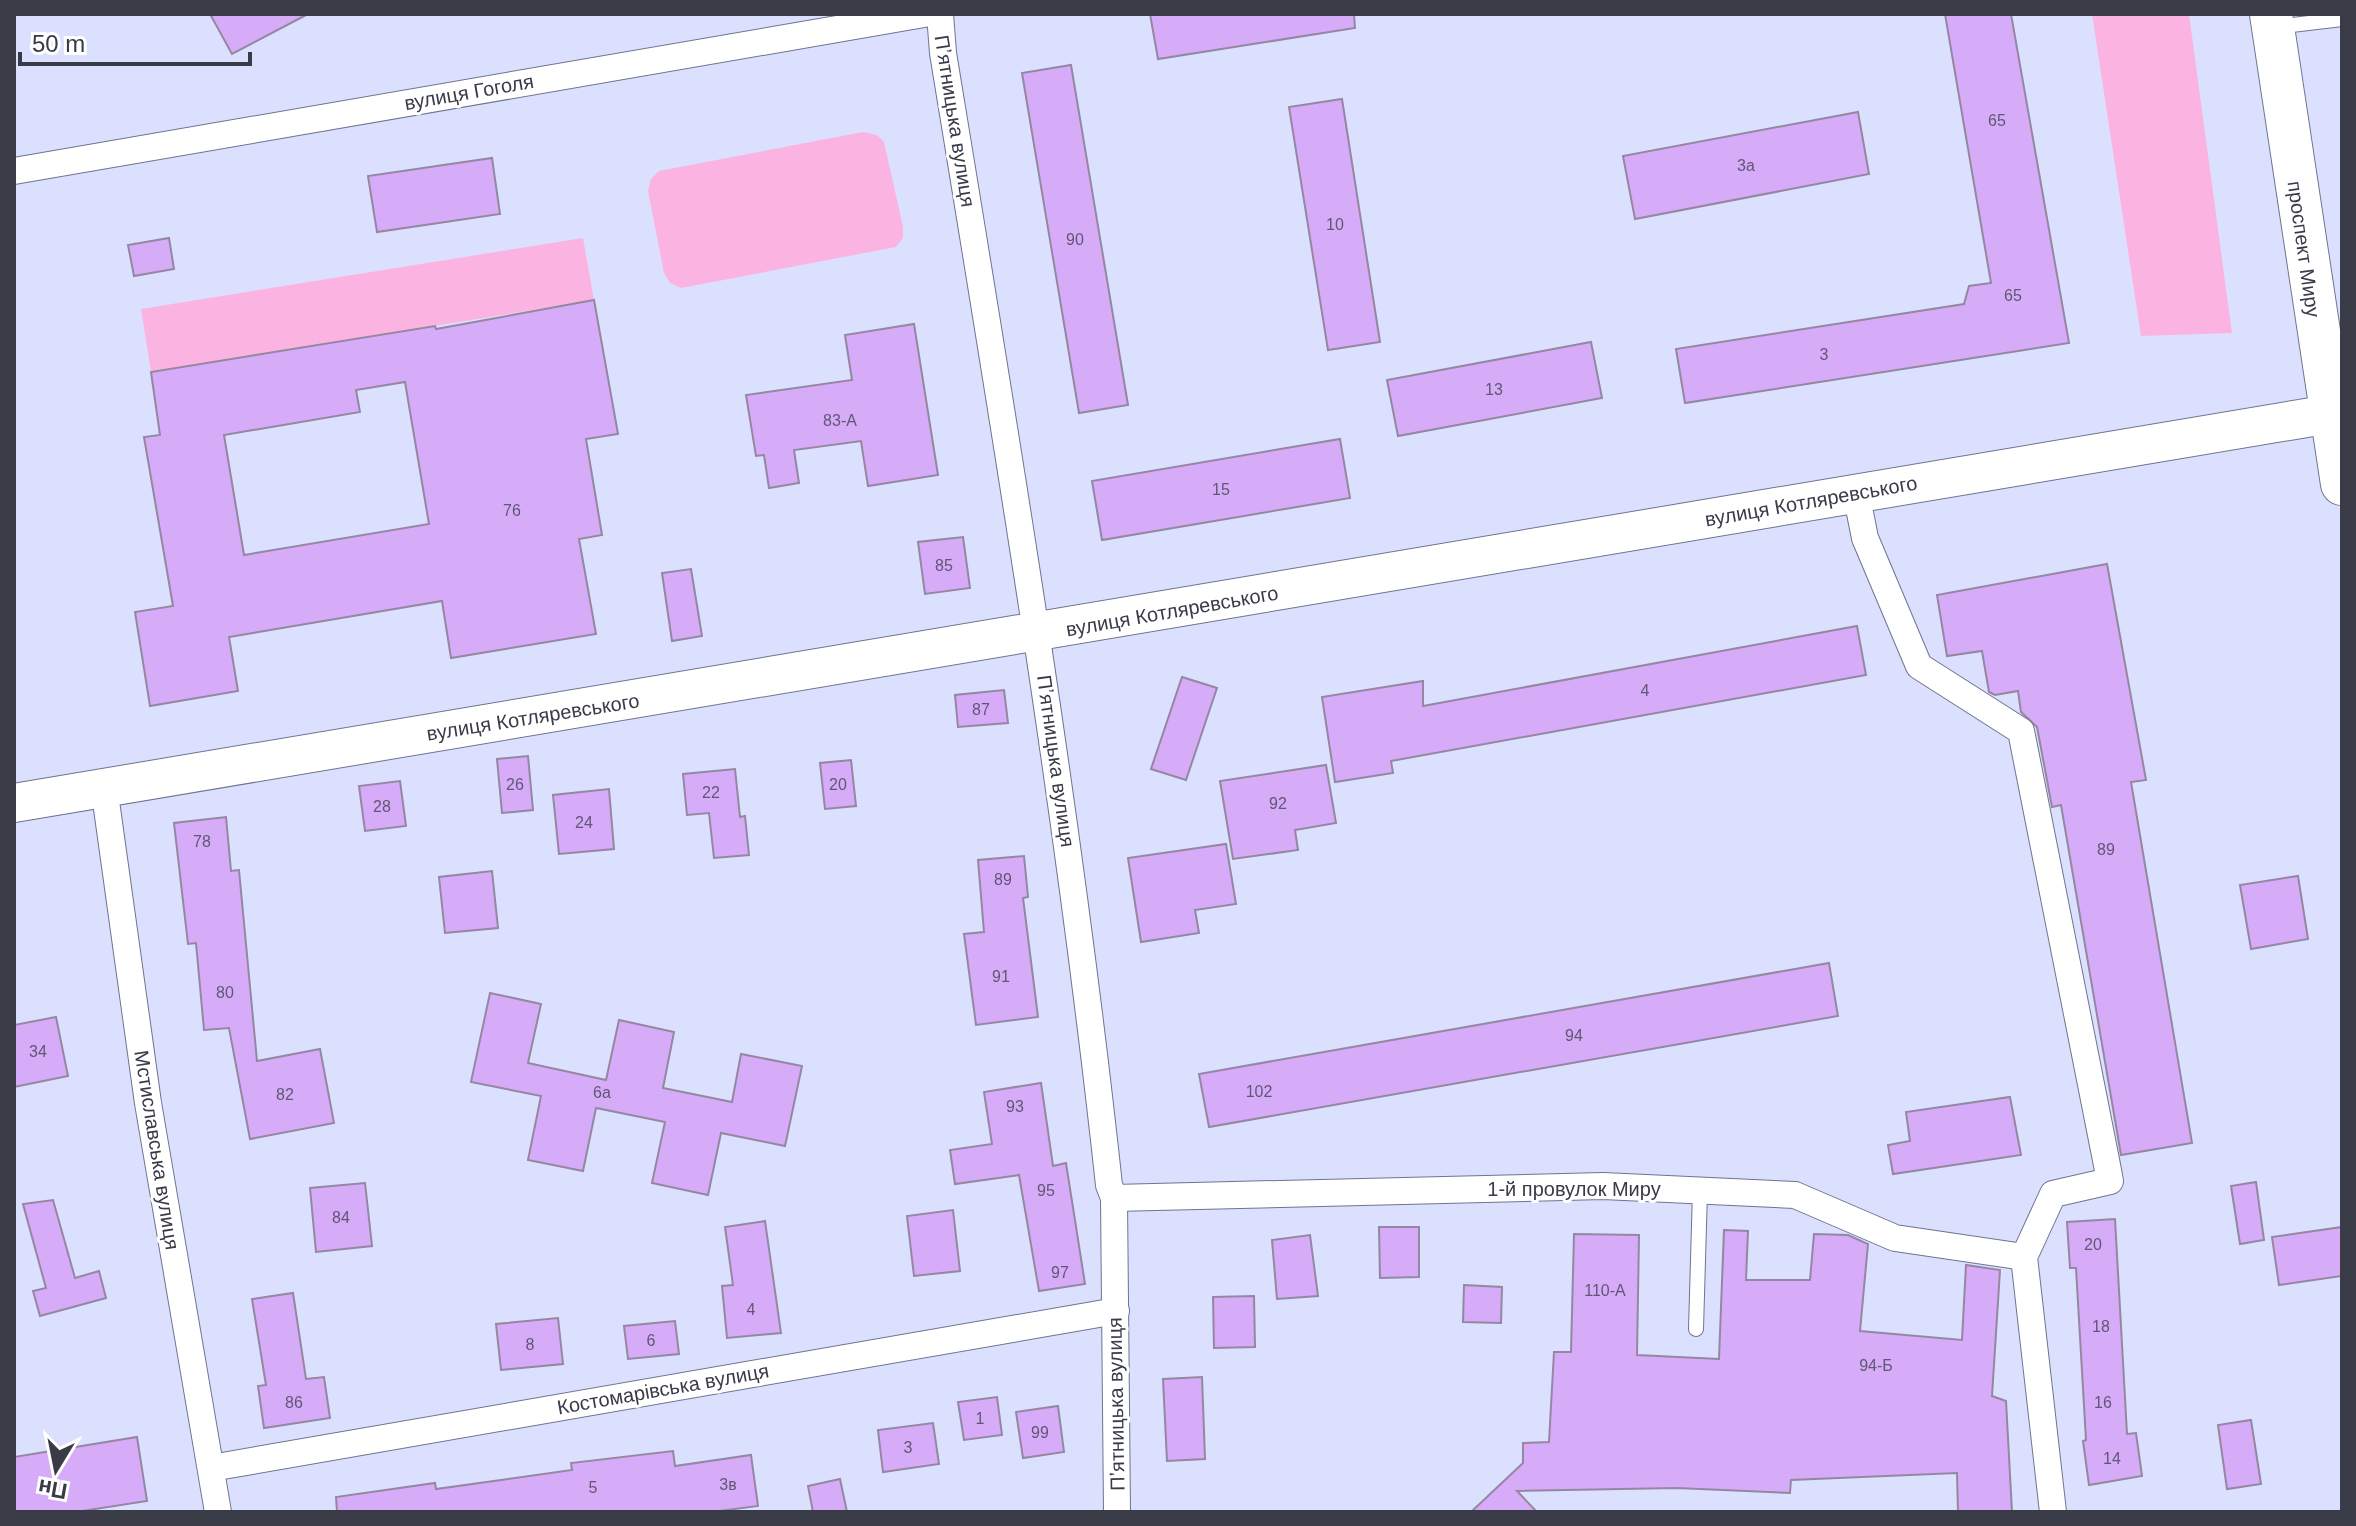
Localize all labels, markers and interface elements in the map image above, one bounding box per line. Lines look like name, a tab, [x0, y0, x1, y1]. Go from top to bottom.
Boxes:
scale bar	[20, 16, 250, 66]
text: 50 m	[32, 30, 85, 57]
street label: Пʼятницька вулиця	[931, 34, 979, 208]
street label: вулиця Гоголя	[403, 70, 535, 114]
house number: 65	[1988, 112, 2006, 129]
house number: 3а	[1737, 157, 1755, 174]
street label: проспект Миру	[2284, 179, 2324, 319]
house number: 10	[1326, 216, 1344, 233]
house number: 90	[1066, 231, 1084, 248]
house number: 65	[2004, 287, 2022, 304]
house number: 3	[1820, 346, 1829, 363]
house number: 13	[1485, 381, 1503, 398]
house number: 83-А	[823, 412, 857, 429]
street label: вулиця Котляревського	[1703, 471, 1919, 531]
house number: 15	[1212, 481, 1230, 498]
house number: 76	[503, 502, 521, 519]
house number: 85	[935, 557, 953, 574]
street label: вулиця Котляревського	[1064, 581, 1280, 641]
street label: Пʼятницька вулиця	[1033, 673, 1079, 849]
house number: 4	[1641, 682, 1650, 699]
street label: вулиця Котляревського	[425, 689, 641, 745]
house number: 87	[972, 701, 990, 718]
house number: 26	[506, 776, 524, 793]
house number: 20	[829, 776, 847, 793]
house number: 22	[702, 784, 720, 801]
house number: 92	[1269, 795, 1287, 812]
house number: 28	[373, 798, 391, 815]
house number: 24	[575, 814, 593, 831]
house number: 78	[193, 833, 211, 850]
house number: 89	[2097, 841, 2115, 858]
house number: 89	[994, 871, 1012, 888]
house number: 91	[992, 968, 1010, 985]
house number: 80	[216, 984, 234, 1001]
house number: 94	[1565, 1027, 1583, 1044]
house number: 34	[29, 1043, 47, 1060]
street label: Мстиславська вулиця	[130, 1049, 184, 1251]
house number: 102	[1246, 1083, 1272, 1100]
house number: 6а	[593, 1084, 611, 1101]
house number: 82	[276, 1086, 294, 1103]
house number: 93	[1006, 1098, 1024, 1115]
street label: 1-й провулок Миру	[1487, 1178, 1661, 1200]
house number: 95	[1037, 1182, 1055, 1199]
house number: 84	[332, 1209, 350, 1226]
house number: 20	[2084, 1236, 2102, 1253]
house number: 97	[1051, 1264, 1069, 1281]
house number: 110-А	[1584, 1282, 1626, 1299]
house number: 4	[747, 1301, 756, 1318]
street label: Пʼятницька вулиця	[1103, 1317, 1129, 1491]
house number: 18	[2092, 1318, 2110, 1335]
house number: 6	[647, 1332, 656, 1349]
house number: 8	[526, 1336, 535, 1353]
house number: 94-Б	[1859, 1357, 1893, 1374]
street label: Костомарівська вулиця	[555, 1360, 771, 1418]
house number: 86	[285, 1394, 303, 1411]
house number: 16	[2094, 1394, 2112, 1411]
house number: 1	[976, 1410, 985, 1427]
house number: 99	[1031, 1424, 1049, 1441]
north arrow	[16, 1430, 96, 1510]
house number: 3	[904, 1439, 913, 1456]
house number: 14	[2103, 1450, 2121, 1467]
text: Пн	[36, 1474, 69, 1504]
house number: 3в	[719, 1476, 737, 1493]
house number: 5	[589, 1479, 598, 1496]

